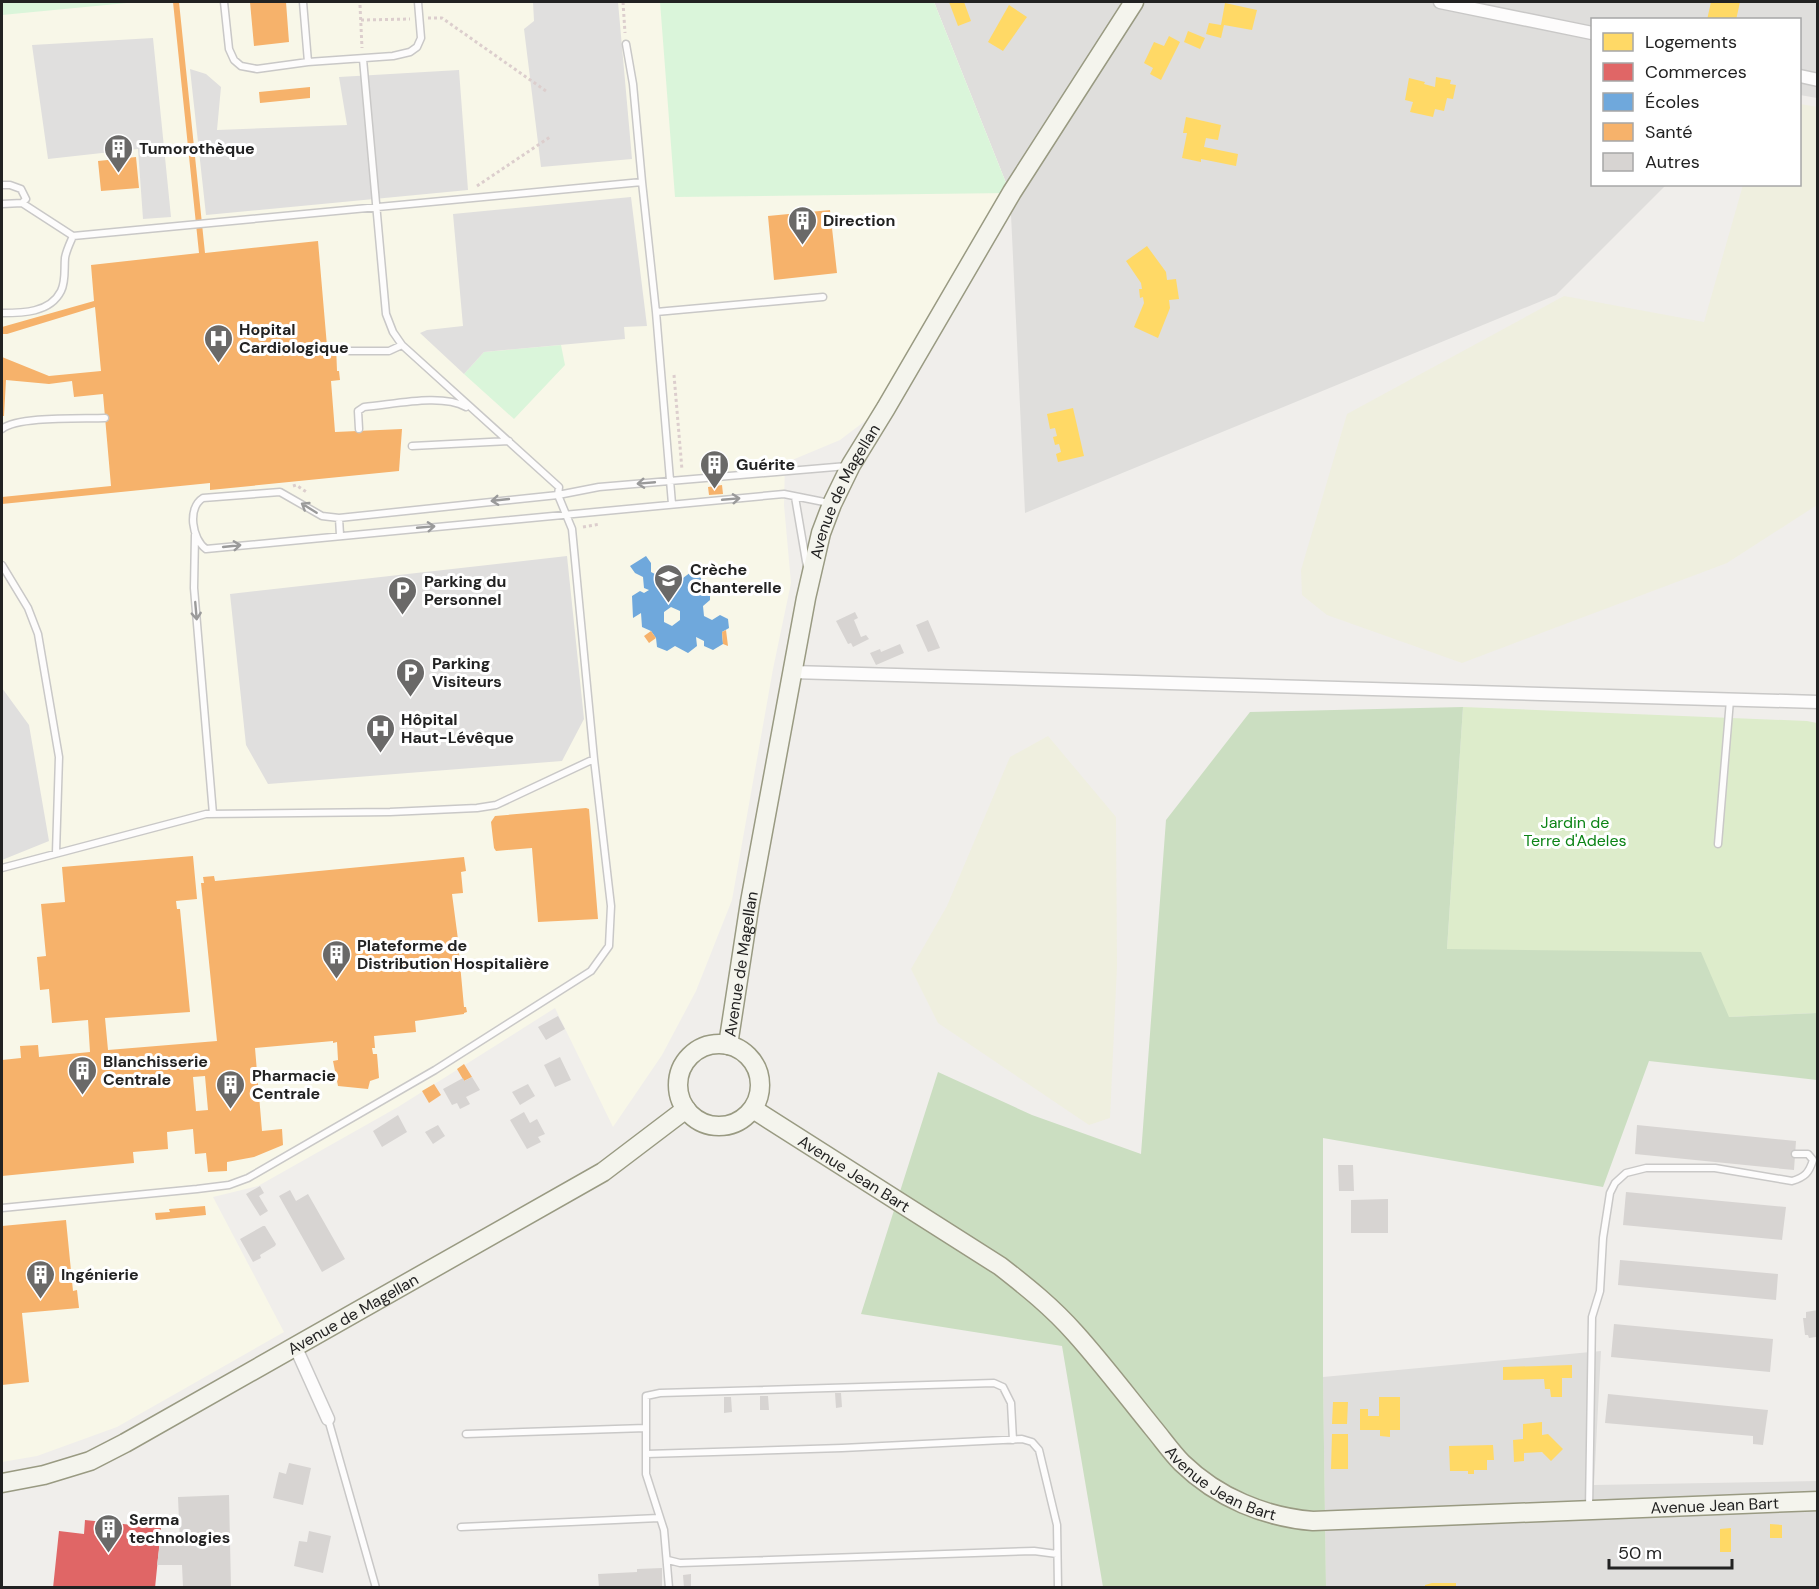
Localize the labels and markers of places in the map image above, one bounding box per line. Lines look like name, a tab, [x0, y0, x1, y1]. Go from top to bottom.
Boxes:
building icon: Tumorothèque	[102, 132, 134, 174]
place label: Tumorothèque	[139, 138, 255, 159]
building icon: Direction	[786, 204, 818, 246]
place label: Direction	[823, 210, 895, 231]
place label: Hopital Cardiologique	[239, 319, 349, 358]
hospital icon: Hopital Cardiologique	[202, 322, 234, 364]
building icon: Guérite	[699, 448, 731, 490]
place label: Guérite	[736, 454, 795, 475]
place label: Crèche Chanterelle	[690, 559, 782, 598]
school or university icon: Crèche Chanterelle	[653, 562, 685, 604]
place label: Parking du Personnel	[424, 571, 506, 610]
parking icon: Parking du Personnel	[387, 574, 419, 616]
place label: Parking Visiteurs	[432, 653, 502, 692]
parking icon: Parking Visiteurs	[395, 656, 427, 698]
place label: Hôpital Haut-Lévêque	[401, 709, 514, 748]
hospital icon: Hôpital Haut-Lévêque	[364, 712, 396, 754]
place label: Plateforme de Distribution Hospitalière	[357, 935, 549, 974]
building icon: Plateforme de Distribution Hospitalière	[320, 938, 352, 980]
place label: Blanchisserie Centrale	[103, 1051, 208, 1090]
building icon: Blanchisserie Centrale	[66, 1054, 98, 1096]
place label: Pharmacie Centrale	[252, 1065, 336, 1104]
building icon: Pharmacie Centrale	[215, 1068, 247, 1110]
building icon: Ingénierie	[24, 1258, 56, 1300]
place label: Ingénierie	[61, 1264, 139, 1285]
place label: Serma technologies	[129, 1509, 230, 1548]
building icon: Serma technologies	[92, 1512, 124, 1554]

